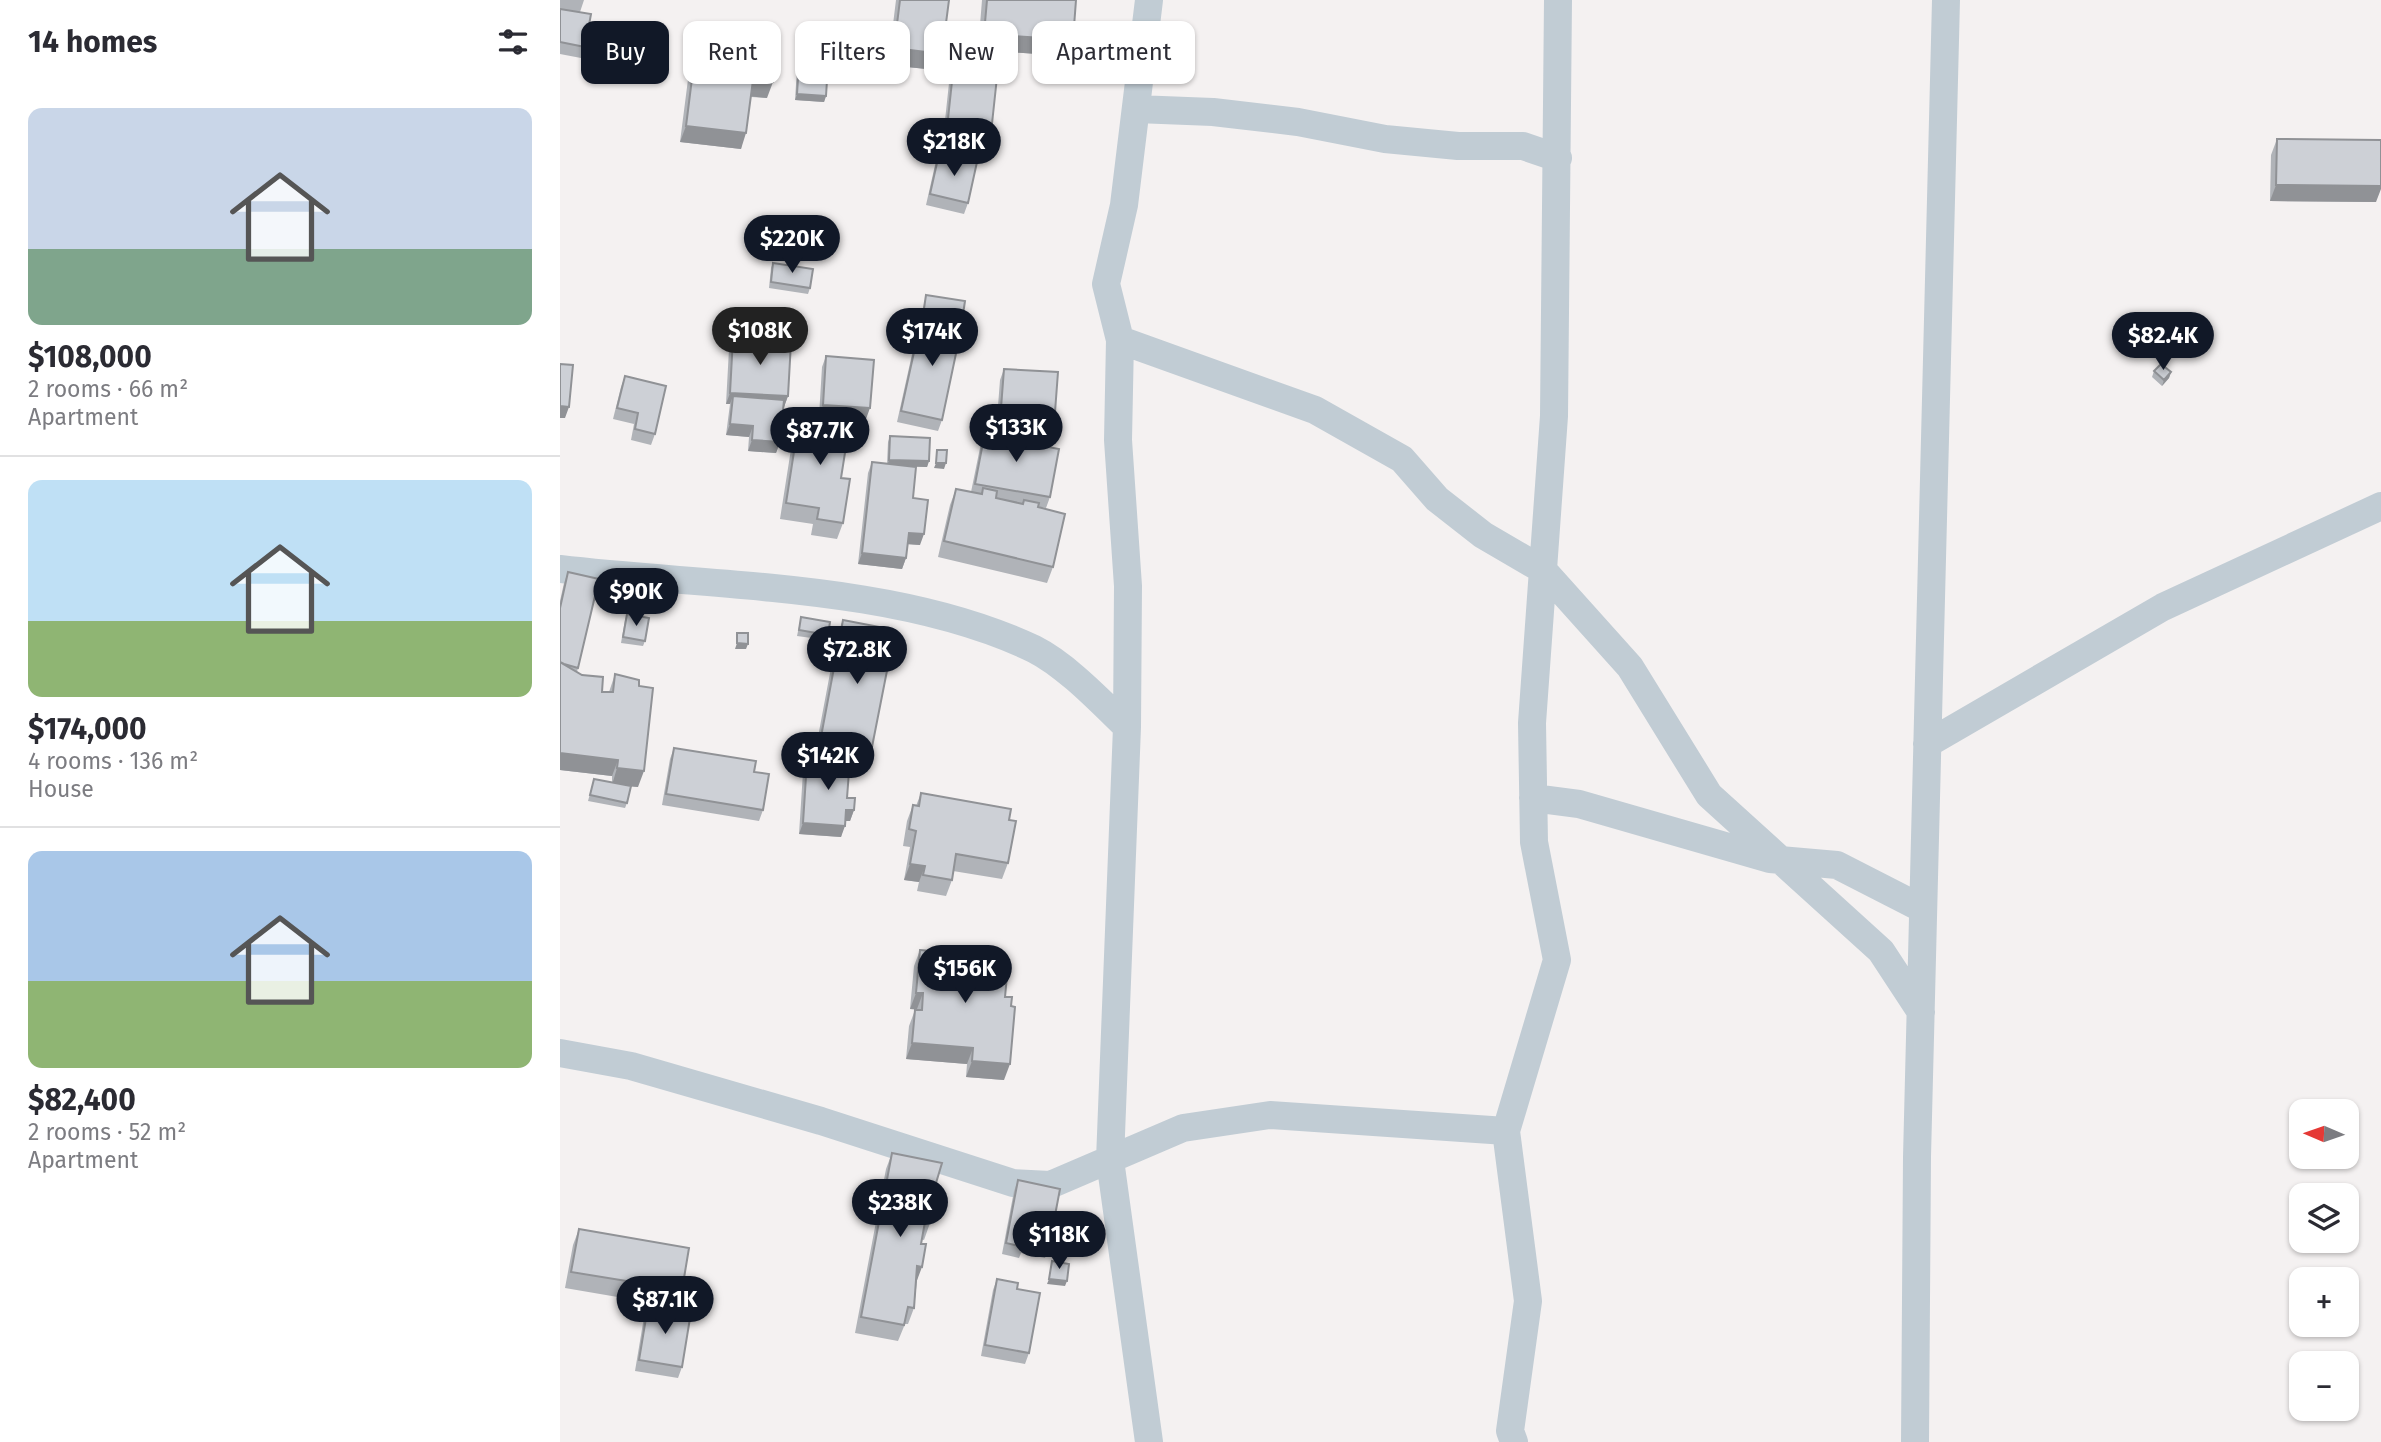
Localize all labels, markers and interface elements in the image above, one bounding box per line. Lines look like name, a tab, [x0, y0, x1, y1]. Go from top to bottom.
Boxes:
chip: Buy	[581, 21, 669, 84]
chip: Rent	[683, 21, 781, 84]
chip: Filters	[795, 21, 910, 84]
chip: New	[924, 21, 1018, 84]
chip: Apartment	[1032, 21, 1195, 84]
icon: filters	[494, 23, 532, 61]
text: 14 homes	[28, 24, 157, 60]
pin: $218K	[905, 118, 1003, 178]
text: $218K	[923, 127, 985, 155]
icon: home	[217, 154, 343, 280]
pin: $220K	[743, 216, 841, 275]
text: $220K	[760, 224, 824, 252]
pin: $108K	[711, 308, 809, 367]
pin: $174K	[883, 308, 981, 368]
pin: $82.4K	[2106, 312, 2220, 372]
text: $108K	[728, 316, 792, 344]
text: $174K	[902, 317, 962, 345]
text: $82.4K	[2128, 321, 2198, 349]
text: $108,000	[28, 339, 152, 375]
text: 2 rooms · 66 m²	[28, 375, 188, 403]
text: Apartment	[28, 403, 138, 431]
pin: $133K	[967, 405, 1065, 464]
pin: $87.7K	[763, 407, 877, 467]
text: $133K	[986, 413, 1046, 441]
text: $87.7K	[786, 416, 854, 444]
icon: home	[217, 526, 343, 652]
pin: $90K	[595, 568, 677, 628]
text: $90K	[609, 577, 663, 605]
pin: $72.8K	[800, 626, 914, 686]
text: $72.8K	[823, 635, 891, 663]
text: $174,000	[28, 711, 147, 747]
pin: $142K	[779, 732, 877, 792]
text: $142K	[797, 741, 859, 769]
text: 4 rooms · 136 m²	[28, 747, 198, 775]
text: House	[28, 775, 94, 803]
icon: home	[217, 897, 343, 1023]
pin: $156K	[916, 946, 1014, 1005]
text: $156K	[934, 954, 996, 982]
text: $82,400	[28, 1082, 136, 1118]
north arrow	[2289, 1099, 2359, 1169]
map controls	[2289, 1099, 2359, 1421]
text: 2 rooms · 52 m²	[28, 1118, 186, 1146]
text: Apartment	[28, 1146, 138, 1174]
pin: $238K	[851, 1180, 949, 1239]
button: layers	[2289, 1183, 2359, 1253]
text: $238K	[868, 1188, 932, 1216]
pin: $118K	[1010, 1212, 1108, 1271]
text: $118K	[1029, 1220, 1089, 1248]
button: +	[2289, 1267, 2359, 1337]
pin: $87.1K	[608, 1276, 722, 1336]
text: $87.1K	[633, 1285, 697, 1313]
button: −	[2289, 1351, 2359, 1421]

